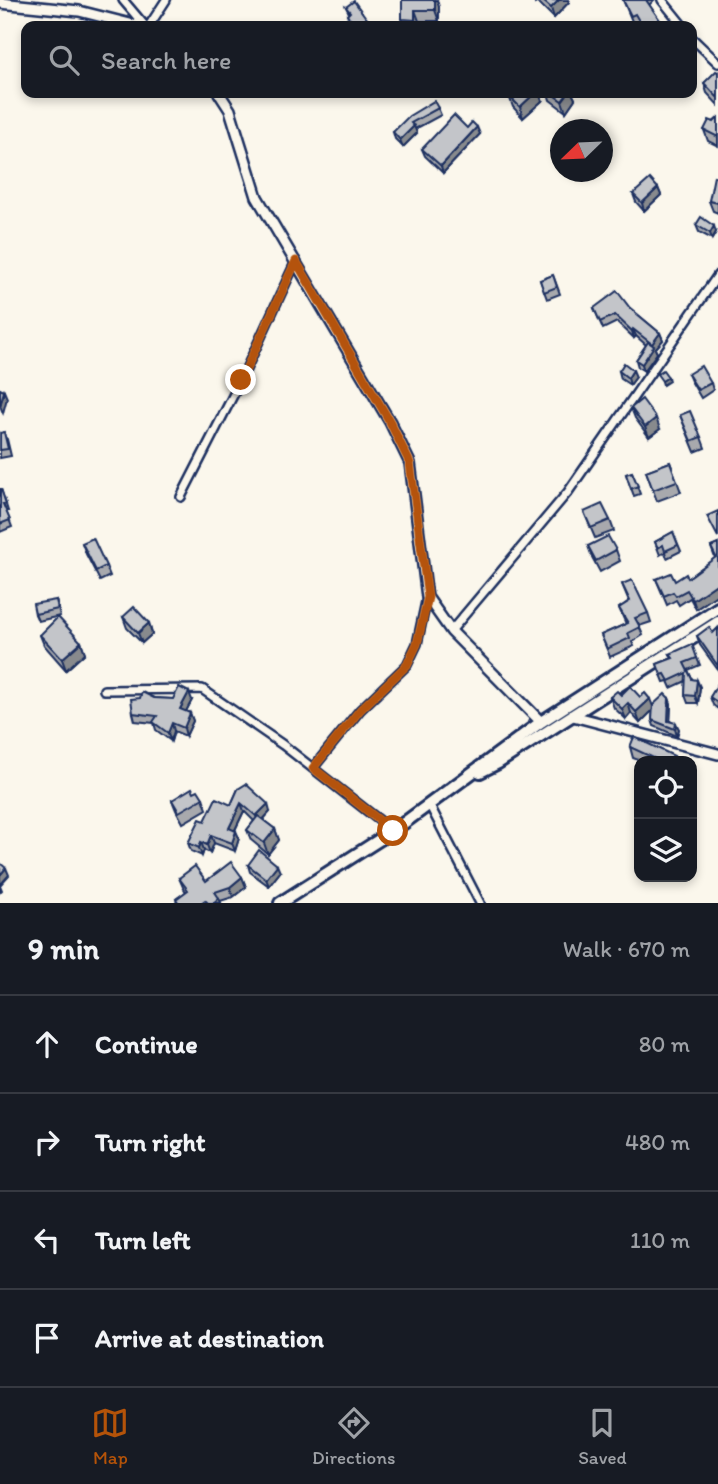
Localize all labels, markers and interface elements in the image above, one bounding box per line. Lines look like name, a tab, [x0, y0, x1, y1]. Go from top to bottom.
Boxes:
search box	[21, 21, 697, 98]
icon: search	[45, 41, 83, 79]
text: Search here	[101, 44, 231, 76]
north arrow	[550, 119, 613, 182]
route end	[225, 364, 256, 395]
map controls	[634, 756, 697, 882]
button: locate	[634, 756, 697, 819]
route start	[377, 815, 408, 846]
button: layers	[634, 819, 697, 882]
text: 9 min	[28, 930, 99, 967]
text: Walk · 670 m	[563, 935, 690, 963]
icon: ahead	[28, 1025, 66, 1063]
text: Continue	[95, 1028, 198, 1060]
text: 80 m	[639, 1030, 690, 1058]
icon: right	[28, 1123, 66, 1161]
text: Turn right	[95, 1126, 206, 1158]
text: 480 m	[625, 1128, 690, 1156]
icon: left	[28, 1221, 66, 1259]
text: Turn left	[95, 1224, 191, 1256]
text: 110 m	[630, 1226, 690, 1254]
icon: arrive	[28, 1319, 66, 1357]
text: Arrive at destination	[95, 1322, 324, 1354]
tab: Map	[91, 1404, 129, 1469]
tab: Directions	[312, 1404, 396, 1469]
tab: Saved	[578, 1404, 627, 1469]

